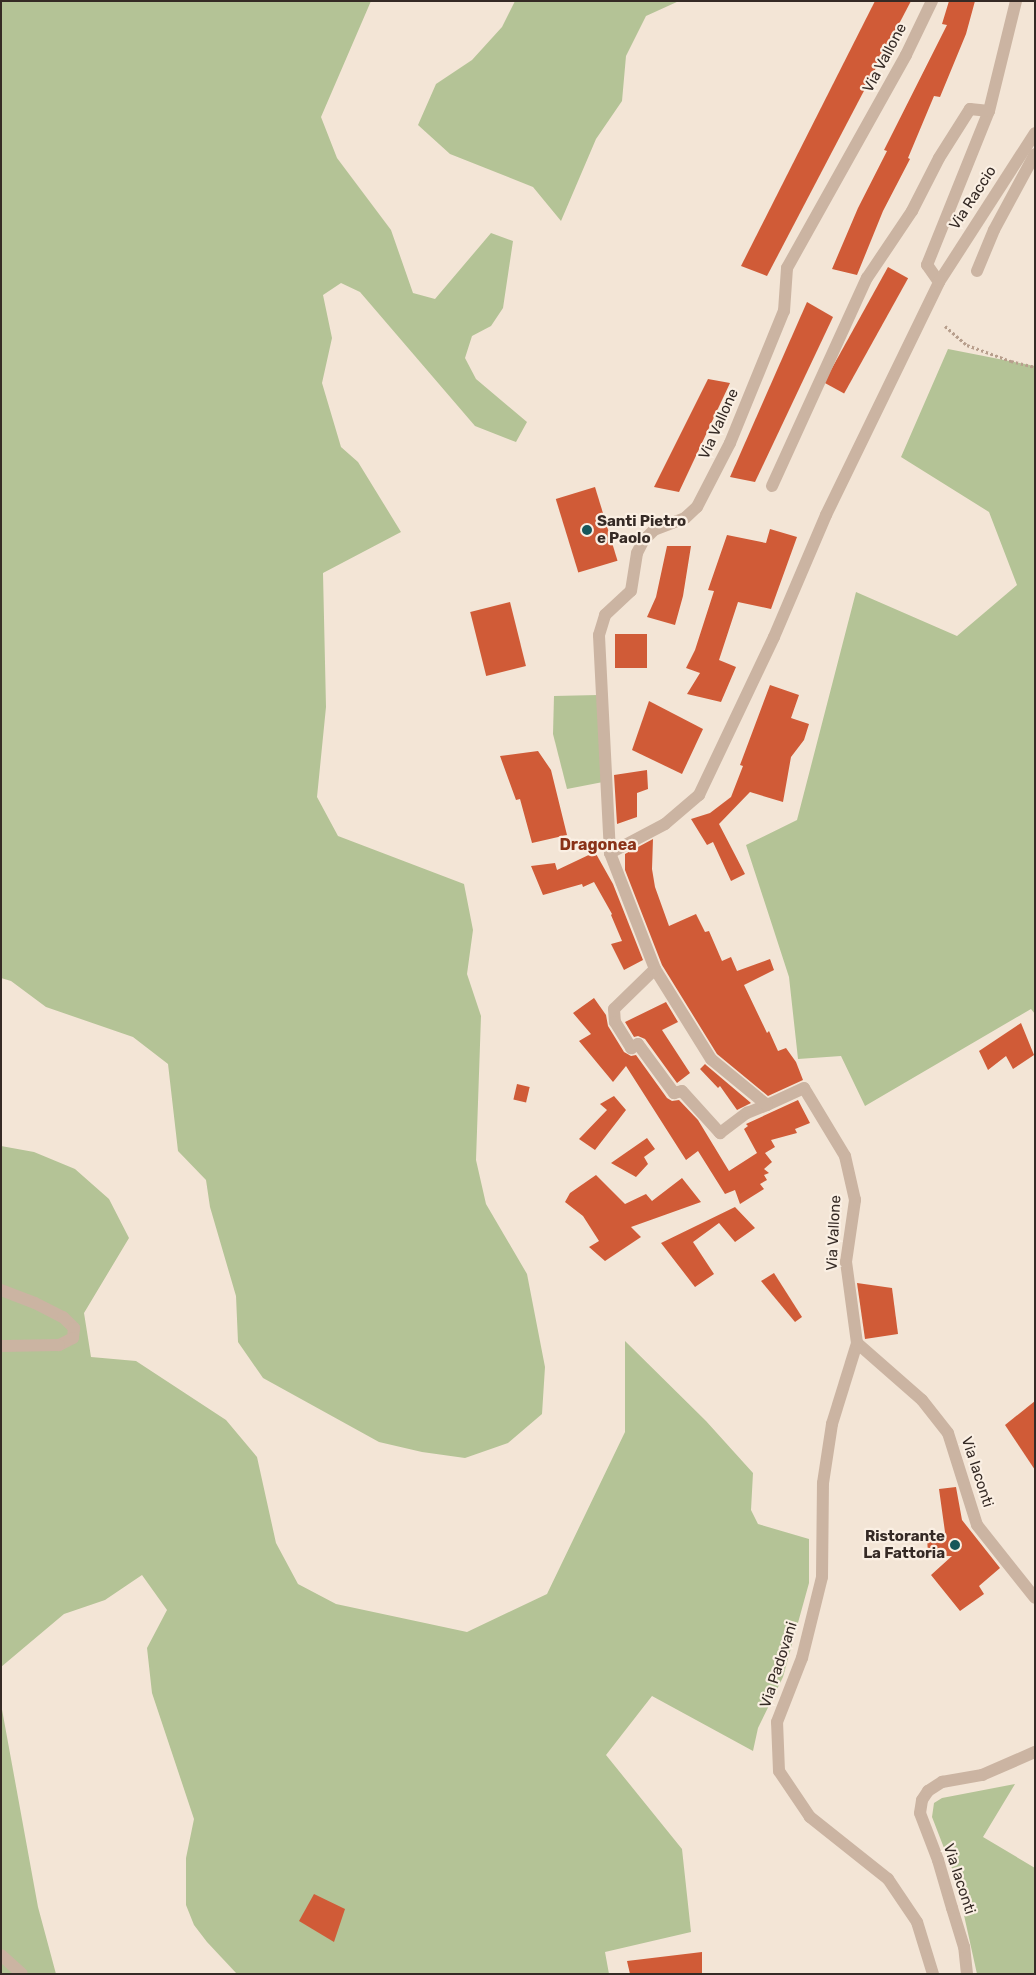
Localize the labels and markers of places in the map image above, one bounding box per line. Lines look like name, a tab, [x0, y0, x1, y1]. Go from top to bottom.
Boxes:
place label: Santi Pietro e Paolo	[597, 512, 686, 547]
marker: Santi Pietro e Paolo	[581, 524, 593, 536]
place label: Ristorante La Fattoria	[863, 1527, 945, 1562]
marker: Ristorante La Fattoria	[949, 1539, 961, 1551]

